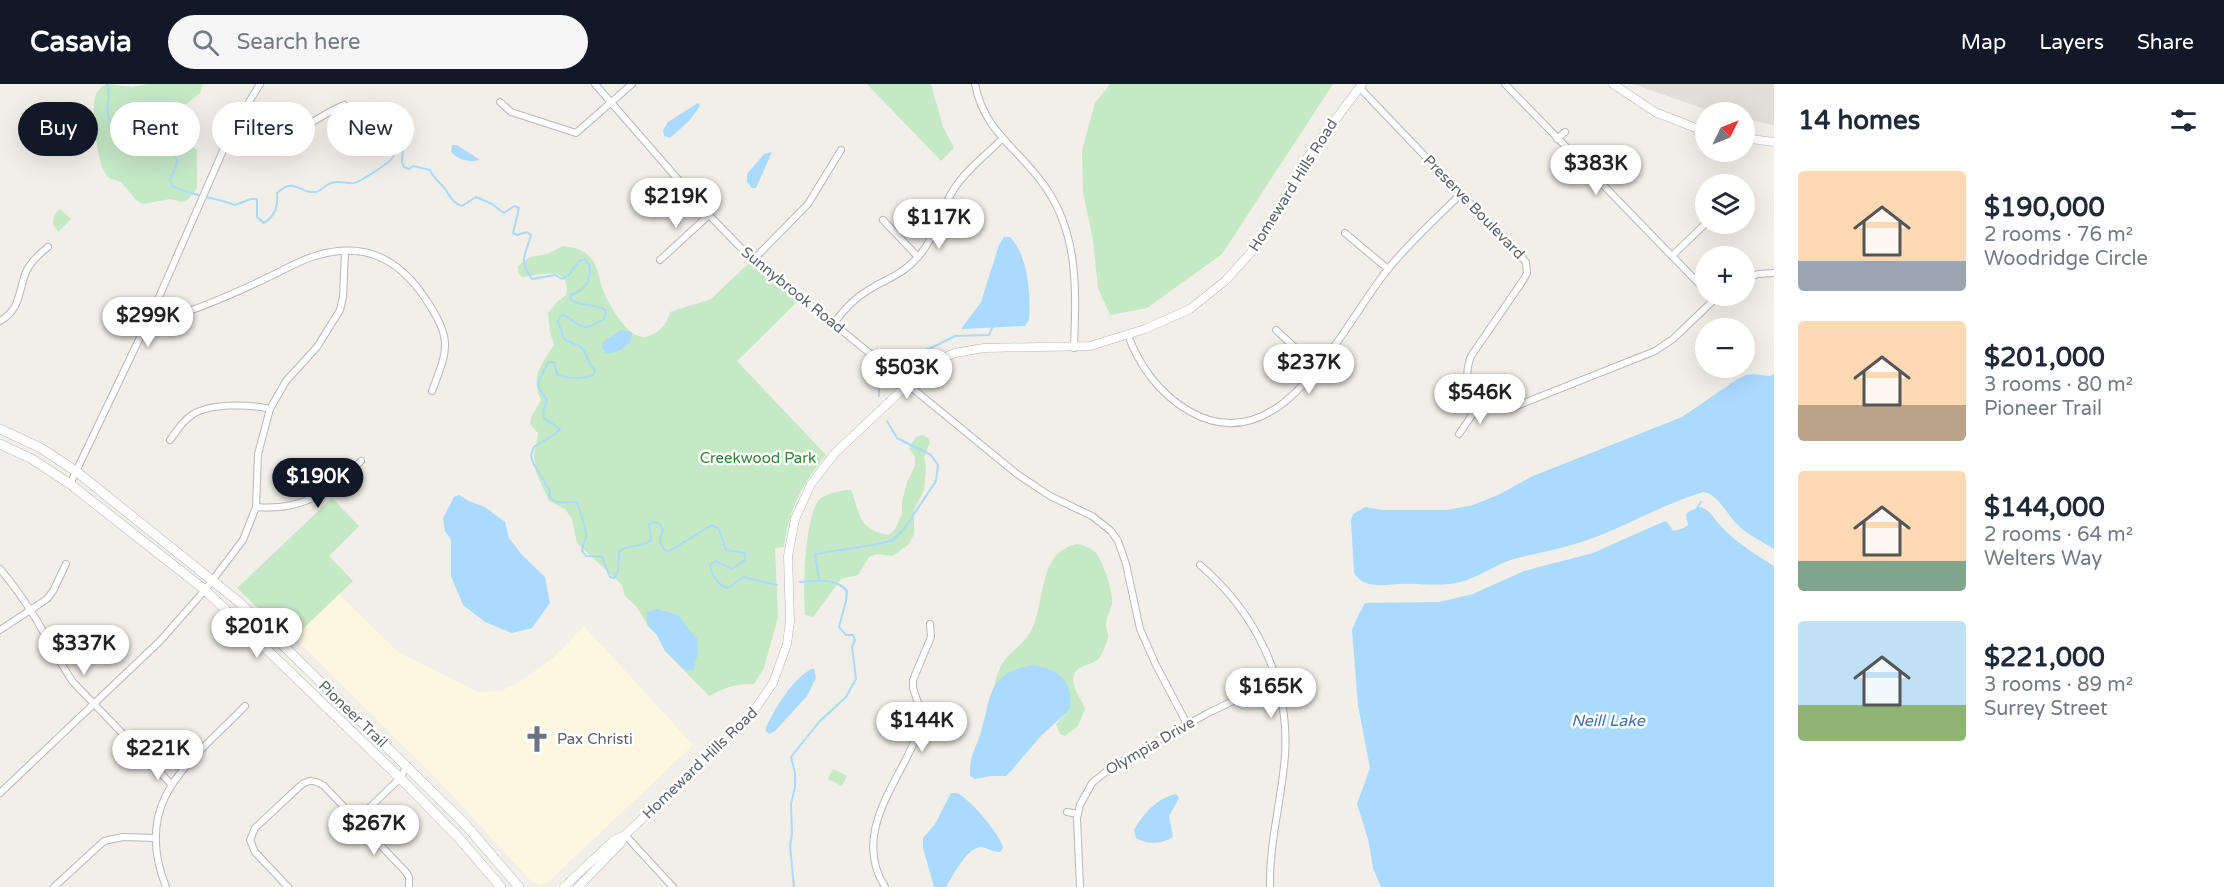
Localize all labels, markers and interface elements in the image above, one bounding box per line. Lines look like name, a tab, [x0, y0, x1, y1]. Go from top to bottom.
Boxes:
search box	[168, 15, 588, 69]
text: Casavia	[30, 25, 132, 59]
icon: search	[189, 26, 222, 59]
text: Search here	[237, 29, 360, 55]
text: Map	[1961, 30, 2006, 55]
text: Layers	[2039, 30, 2104, 55]
text: Share	[2137, 30, 2194, 55]
chip: Buy	[18, 102, 98, 156]
chip: Rent	[110, 102, 200, 156]
chip: Filters	[212, 102, 315, 156]
chip: New	[327, 102, 414, 156]
north arrow	[1695, 102, 1755, 162]
map controls	[1695, 102, 1755, 378]
icon: filters	[2167, 104, 2200, 137]
text: 14 homes	[1798, 105, 1920, 136]
street label: Homeward Hills Road	[1245, 115, 1341, 255]
pin: $383K	[1554, 145, 1638, 196]
street label: Preserve Boulevard	[1420, 151, 1528, 263]
text: $383K	[1564, 152, 1628, 176]
button: layers	[1695, 174, 1755, 234]
pin: $219K	[634, 178, 718, 229]
text: $219K	[644, 185, 708, 209]
text: $190,000	[1984, 192, 2105, 223]
icon: home	[1846, 195, 1918, 267]
pin: $117K	[897, 199, 981, 250]
text: $117K	[907, 206, 971, 230]
text: 2 rooms · 76 m²	[1984, 223, 2133, 247]
street label: Sunnybrook Road	[738, 243, 848, 337]
button: +	[1695, 246, 1755, 306]
text: Woodridge Circle	[1984, 247, 2148, 271]
pin: $299K	[106, 297, 190, 348]
text: $299K	[116, 304, 180, 328]
button: −	[1695, 318, 1755, 378]
text: $201,000	[1984, 342, 2105, 373]
pin: $237K	[1267, 344, 1351, 395]
icon: home	[1846, 345, 1918, 417]
pin: $503K	[865, 349, 949, 400]
text: $237K	[1277, 351, 1341, 375]
text: $503K	[875, 356, 939, 380]
text: 3 rooms · 80 m²	[1984, 373, 2133, 397]
pin: $546K	[1438, 374, 1522, 425]
text: $546K	[1448, 381, 1512, 405]
text: Pioneer Trail	[1984, 397, 2102, 421]
park label: Creekwood Park	[700, 449, 816, 467]
pin: $190K	[276, 458, 360, 509]
text: $190K	[286, 465, 350, 489]
text: $144,000	[1984, 492, 2105, 523]
icon: home	[1846, 495, 1918, 567]
text: 2 rooms · 64 m²	[1984, 523, 2133, 547]
text: Welters Way	[1984, 547, 2102, 571]
pin: $201K	[215, 608, 299, 659]
text: $201K	[225, 615, 289, 639]
pin: $337K	[42, 625, 126, 676]
text: $337K	[52, 632, 116, 656]
text: $221,000	[1984, 642, 2105, 673]
icon: home	[1846, 645, 1918, 717]
pin: $165K	[1229, 668, 1313, 719]
text: 3 rooms · 89 m²	[1984, 673, 2133, 697]
text: $165K	[1239, 675, 1303, 699]
street label: Pioneer Trail	[315, 677, 391, 751]
text: Surrey Street	[1984, 697, 2108, 721]
pin: $144K	[880, 702, 964, 753]
street label: Homeward Hills Road	[639, 703, 761, 823]
text: $144K	[890, 709, 954, 733]
water label: Neill Lake	[1571, 711, 1646, 731]
street label: Olympia Drive	[1102, 713, 1198, 779]
church icon: Pax Christi	[522, 724, 552, 754]
pin: $221K	[116, 730, 200, 781]
place label: Pax Christi	[557, 730, 633, 748]
text: $221K	[126, 737, 190, 761]
pin: $267K	[332, 805, 416, 856]
text: $267K	[342, 812, 406, 836]

